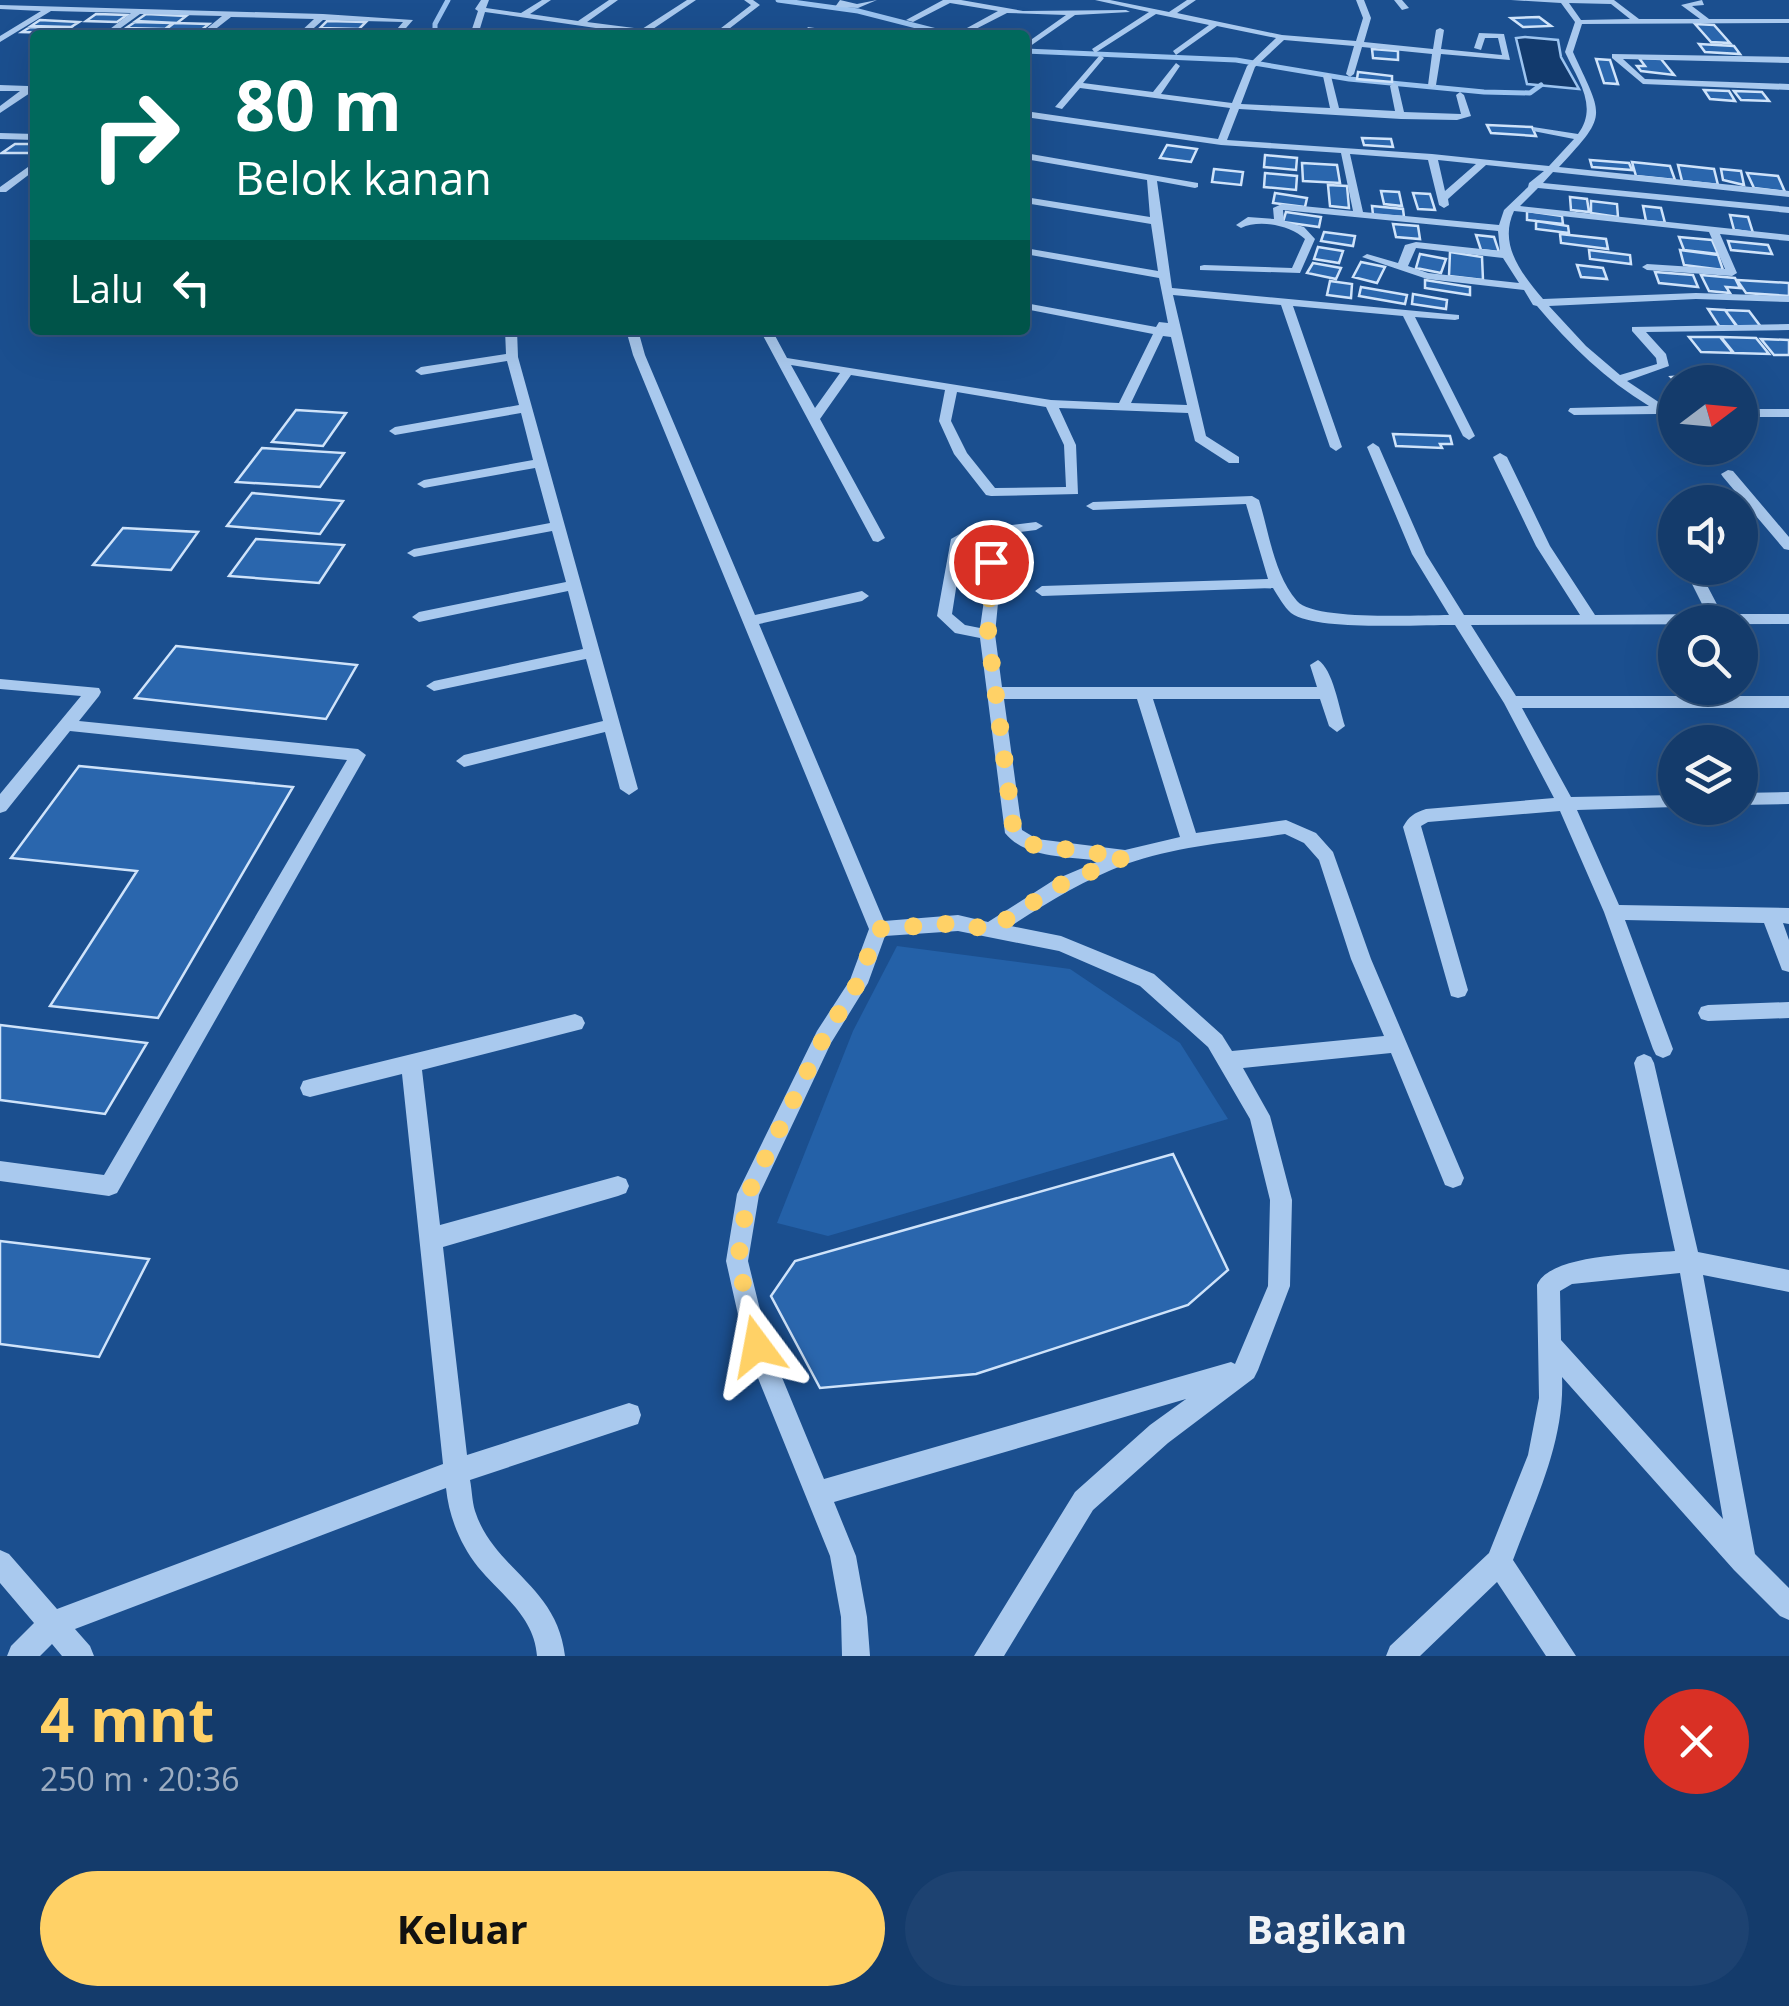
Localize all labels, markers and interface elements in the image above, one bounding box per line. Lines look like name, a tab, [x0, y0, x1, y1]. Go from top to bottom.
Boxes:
text: 80 m	[235, 56, 402, 152]
icon: right	[70, 70, 200, 200]
text: Belok kanan	[235, 147, 492, 208]
icon: left	[164, 260, 219, 315]
text: Lalu	[70, 262, 144, 314]
north arrow	[1658, 365, 1758, 465]
map controls	[1658, 365, 1758, 825]
button: sound	[1658, 485, 1758, 585]
pin	[949, 520, 1034, 605]
icon: arrive	[964, 535, 1019, 590]
button: search	[1658, 605, 1758, 705]
button: layers	[1658, 725, 1758, 825]
position arrow	[705, 1294, 809, 1398]
text: 4 mnt	[40, 1678, 214, 1760]
button: close	[1644, 1689, 1749, 1794]
text: 250 m · 20:36	[40, 1757, 239, 1800]
button: Keluar	[40, 1871, 885, 1986]
button: Bagikan	[905, 1871, 1749, 1986]

